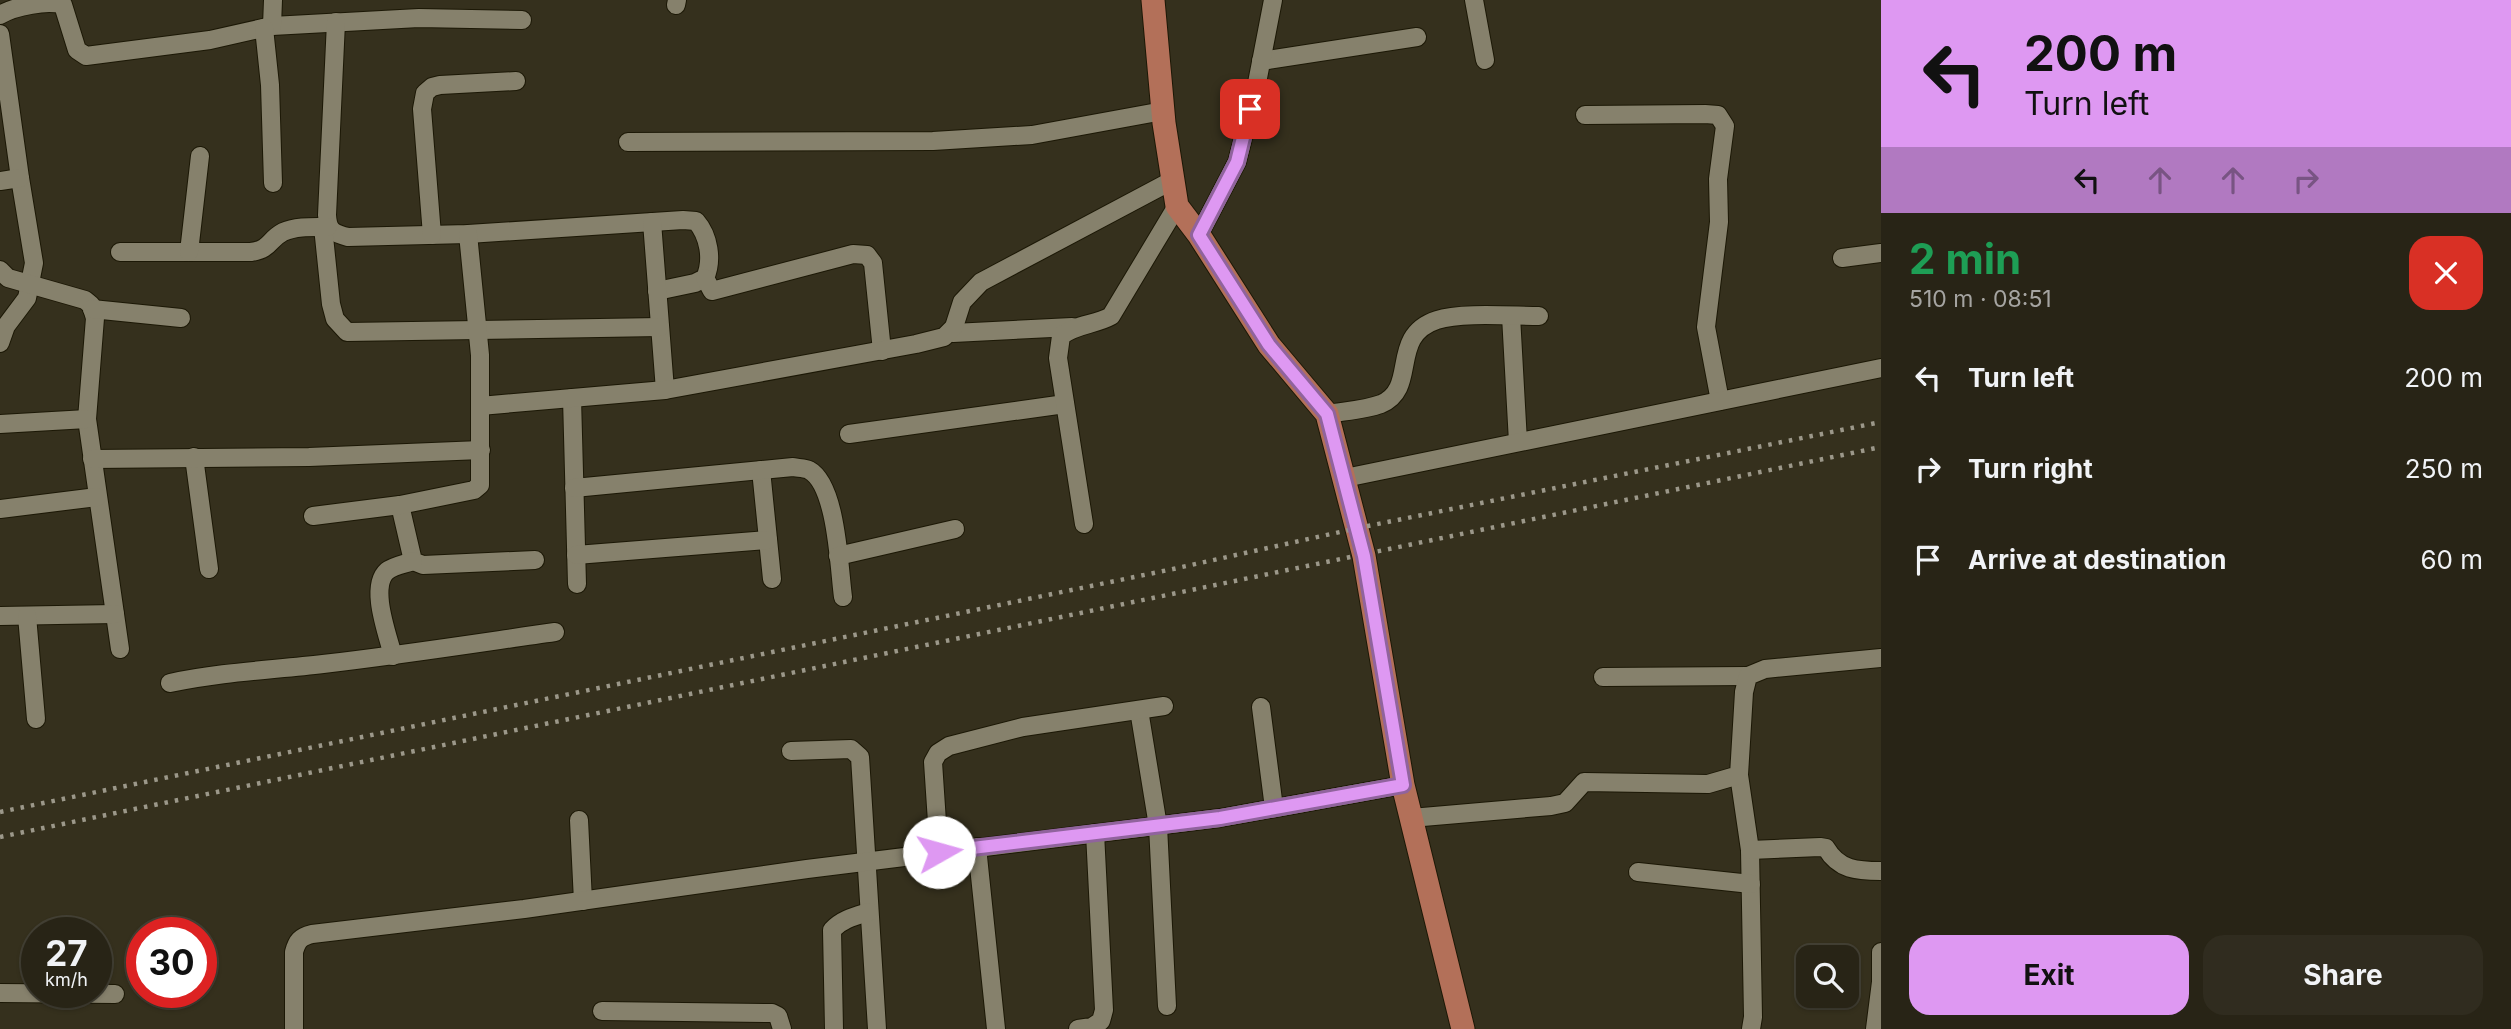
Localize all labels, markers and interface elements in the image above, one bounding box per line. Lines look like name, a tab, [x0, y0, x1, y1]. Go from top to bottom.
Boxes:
text: 200 m	[2024, 24, 2177, 83]
icon: left	[1909, 28, 2000, 119]
pin	[1220, 79, 1280, 139]
text: Turn left	[2024, 84, 2149, 123]
icon: arrive	[1231, 90, 1269, 128]
icon: left	[2068, 161, 2106, 199]
icon: ahead	[2141, 161, 2179, 199]
icon: ahead	[2214, 161, 2252, 199]
icon: right	[2287, 161, 2325, 199]
text: 2 min	[1909, 233, 2021, 284]
button: close	[2409, 236, 2483, 310]
text: 510 m · 08:51	[1909, 285, 2052, 313]
icon: left	[1909, 359, 1947, 397]
text: Turn left	[1968, 362, 2074, 393]
text: 200 m	[2404, 362, 2483, 393]
icon: right	[1909, 450, 1947, 488]
text: Turn right	[1968, 453, 2093, 484]
text: 250 m	[2405, 453, 2483, 484]
icon: arrive	[1909, 541, 1947, 579]
text: Arrive at destination	[1968, 544, 2227, 575]
text: 60 m	[2420, 544, 2483, 575]
position arrow	[902, 815, 976, 889]
speed limit sign: 30	[126, 917, 217, 1008]
text: 27	[45, 932, 88, 974]
button: Exit	[1909, 935, 2189, 1015]
button: Share	[2203, 935, 2483, 1015]
map controls	[1796, 945, 1859, 1008]
button: search	[1796, 945, 1859, 1008]
text: km/h	[45, 969, 88, 990]

